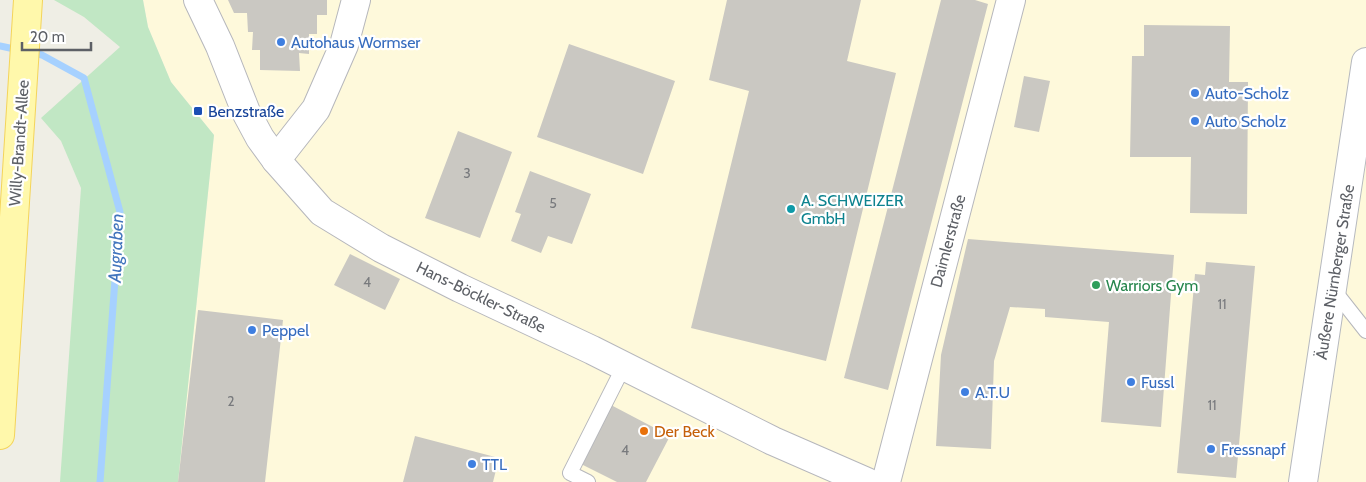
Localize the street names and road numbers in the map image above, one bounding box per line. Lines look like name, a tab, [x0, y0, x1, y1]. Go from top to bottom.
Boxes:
street label: Willy-Brandt-Allee	[5, 79, 33, 207]
street label: Äußere Nürnberger Straße	[1312, 183, 1358, 361]
street label: Daimlerstraße	[926, 192, 970, 290]
street label: Hans-Böckler-Straße	[413, 257, 549, 337]

